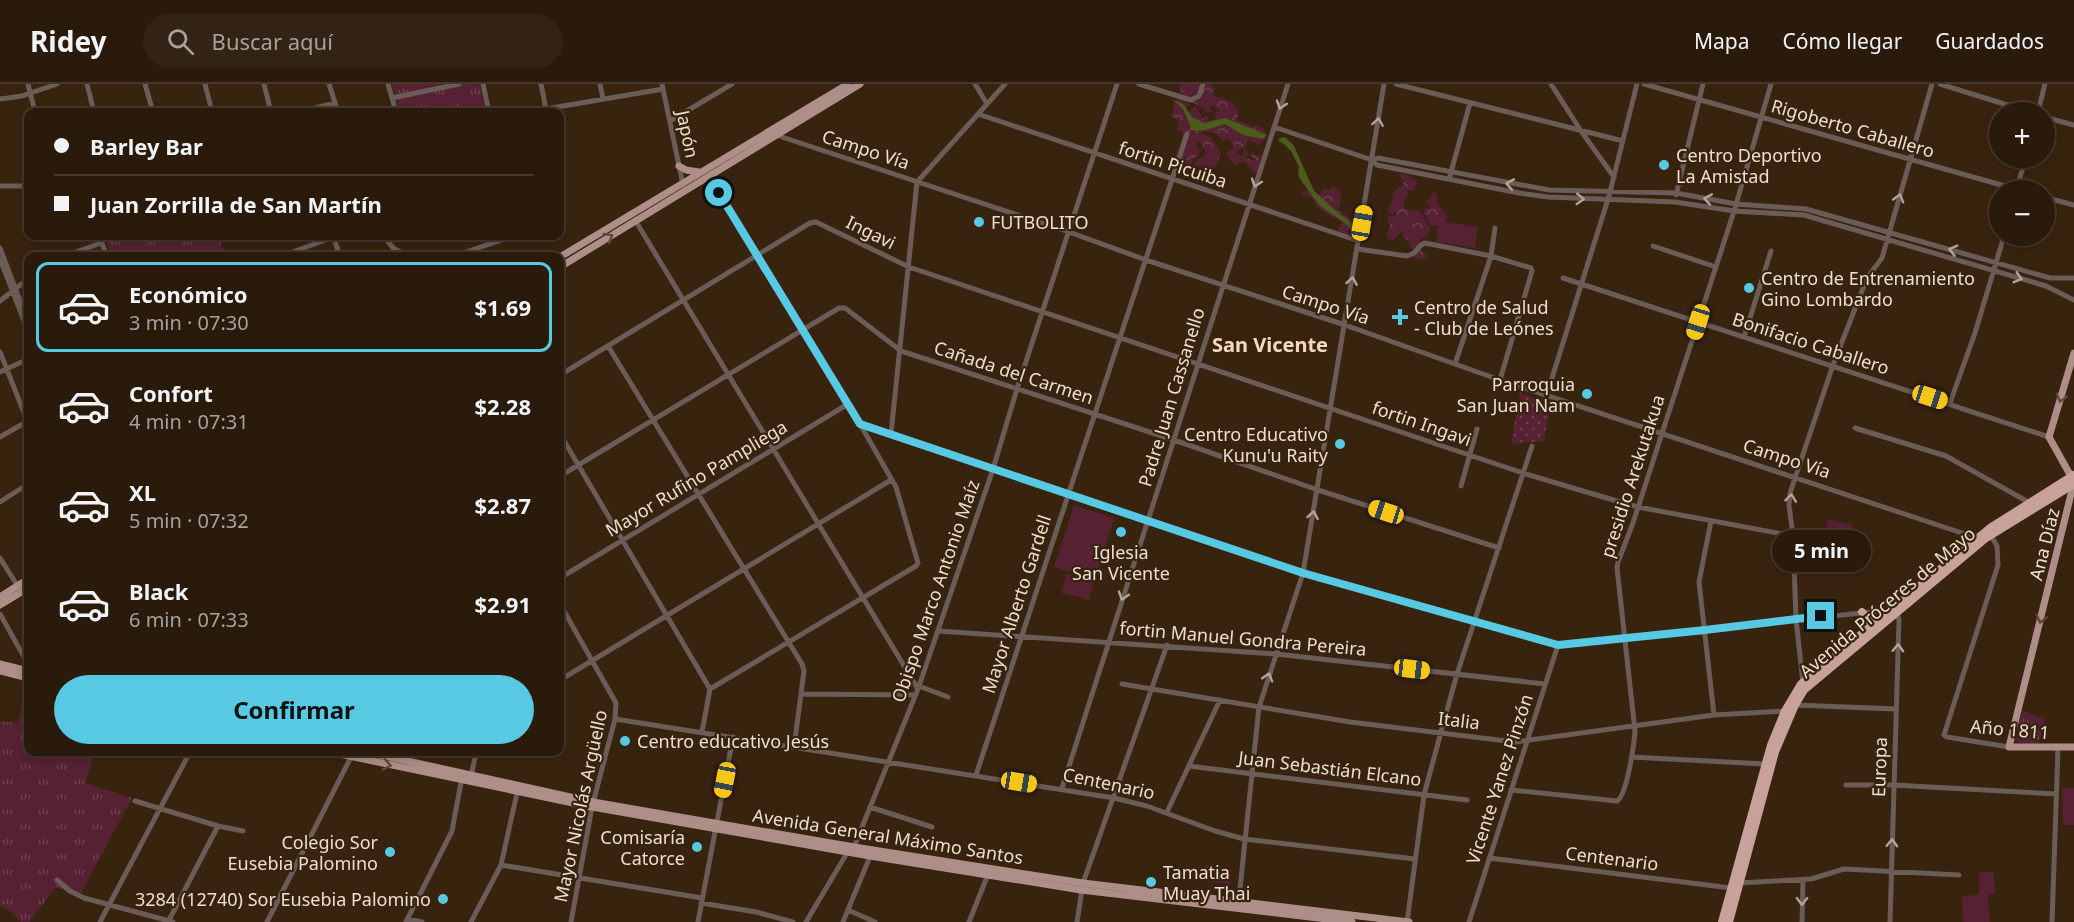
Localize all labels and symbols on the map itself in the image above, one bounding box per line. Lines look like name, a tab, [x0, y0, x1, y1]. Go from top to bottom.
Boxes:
street label: Rigoberto Caballero	[1769, 93, 1937, 163]
one-way arrow	[1275, 99, 1288, 110]
street label: Japón	[671, 106, 705, 160]
one-way arrow	[1372, 117, 1384, 127]
street label: Campo Vía	[819, 124, 913, 174]
street label: fortin Picuiba	[1116, 135, 1230, 193]
place label: Centro Deportivo La Amistad	[1676, 143, 1822, 188]
marker: Centro Deportivo La Amistad	[1657, 158, 1671, 172]
one-way arrow	[1251, 177, 1263, 188]
one-way arrow	[1505, 178, 1515, 191]
route start	[705, 179, 732, 206]
one-way arrow	[1575, 192, 1584, 205]
one-way arrow	[1704, 193, 1714, 206]
one-way arrow	[1892, 193, 1904, 204]
car	[1350, 204, 1374, 242]
street label: Ingavi	[842, 210, 900, 254]
place label: FUTBOLITO	[991, 210, 1089, 234]
marker: FUTBOLITO	[972, 215, 986, 229]
one-way arrow	[603, 233, 614, 244]
one-way arrow	[1948, 245, 1958, 258]
place label: Centro de Entrenamiento Gino Lombardo	[1761, 266, 1975, 311]
one-way arrow	[2012, 271, 2023, 283]
one-way arrow	[1345, 277, 1358, 287]
street label: Campo Vía	[1279, 279, 1373, 329]
marker: Centro de Entrenamiento Gino Lombardo	[1742, 281, 1756, 295]
place label: Centro de Salud - Club de Leónes	[1414, 295, 1554, 340]
car	[1684, 302, 1712, 342]
street label: Padre Juan Cassanello	[1132, 304, 1210, 490]
street label: Bonifacio Caballero	[1730, 306, 1892, 380]
marker: Centro de Salud - Club de Leónes	[1391, 308, 1409, 326]
district label: San Vicente	[1212, 331, 1328, 358]
street label: Cañada del Carmen	[931, 335, 1097, 409]
place label: Parroquia San Juan Nam	[1457, 372, 1575, 417]
car	[1910, 383, 1950, 411]
marker: Parroquia San Juan Nam	[1580, 387, 1594, 401]
street label: presidio Arekutakua	[1594, 392, 1670, 560]
one-way arrow	[2056, 392, 2068, 403]
street label: fortin Ingavi	[1369, 395, 1475, 451]
street label: Mayor Rufino Pampliega	[601, 414, 791, 542]
place label: Centro Educativo Kunu'u Raity	[1184, 422, 1329, 467]
street label: Campo Vía	[1740, 433, 1834, 483]
marker: Centro Educativo Kunu'u Raity	[1333, 437, 1347, 451]
street label: Obispo Marco Antonio Maíz	[886, 477, 984, 705]
one-way arrow	[1784, 493, 1797, 502]
car	[1366, 498, 1406, 526]
street label: Ana Díaz	[2023, 505, 2065, 583]
one-way arrow	[1306, 510, 1319, 520]
street label: Mayor Alberto Gardell	[976, 512, 1056, 696]
street label: Avenida Próceres de Mayo	[1794, 521, 1980, 683]
marker: Iglesia San Vicente	[1114, 525, 1128, 539]
callout: 5 min	[1772, 529, 1870, 571]
place label: Iglesia San Vicente	[1072, 540, 1170, 585]
one-way arrow	[1118, 590, 1131, 601]
route end	[1807, 602, 1834, 629]
one-way arrow	[2035, 614, 2048, 624]
street label: fortin Manuel Gondra Pereira	[1119, 615, 1367, 661]
one-way arrow	[1892, 643, 1904, 652]
car	[1393, 658, 1431, 680]
one-way arrow	[1261, 672, 1273, 683]
street label: Vicente Yanez Pinzón	[1460, 691, 1538, 867]
street label: Italia	[1437, 706, 1481, 734]
street label: Mayor Nicolás Argüello	[548, 708, 612, 904]
street label: Año 1811	[1969, 714, 2051, 744]
place label: Centro educativo Jesús	[637, 729, 829, 753]
marker: Centro educativo Jesús	[618, 734, 632, 748]
street label: Europa	[1866, 736, 1892, 798]
street label: Juan Sebastián Elcano	[1235, 745, 1423, 791]
one-way arrow	[381, 757, 391, 770]
car	[713, 761, 737, 799]
street label: Centenario	[1061, 762, 1157, 804]
car	[1000, 770, 1038, 794]
street label: Avenida General Máximo Santos	[751, 803, 1025, 869]
place label: Comisaría Catorce	[600, 825, 685, 870]
place label: Colegio Sor Eusebia Palomino	[228, 830, 379, 875]
one-way arrow	[1886, 838, 1898, 847]
marker: Comisaría Catorce	[690, 840, 704, 854]
street label: Centenario	[1564, 840, 1660, 876]
marker: Colegio Sor Eusebia Palomino	[383, 845, 397, 859]
place label: Tamatia Muay Thai	[1163, 860, 1250, 905]
marker: Tamatia Muay Thai	[1144, 875, 1158, 889]
place label: 3284 (12740) Sor Eusebia Palomino	[135, 887, 431, 911]
marker: 3284 (12740) Sor Eusebia Palomino	[436, 892, 450, 906]
one-way arrow	[1796, 896, 1809, 905]

